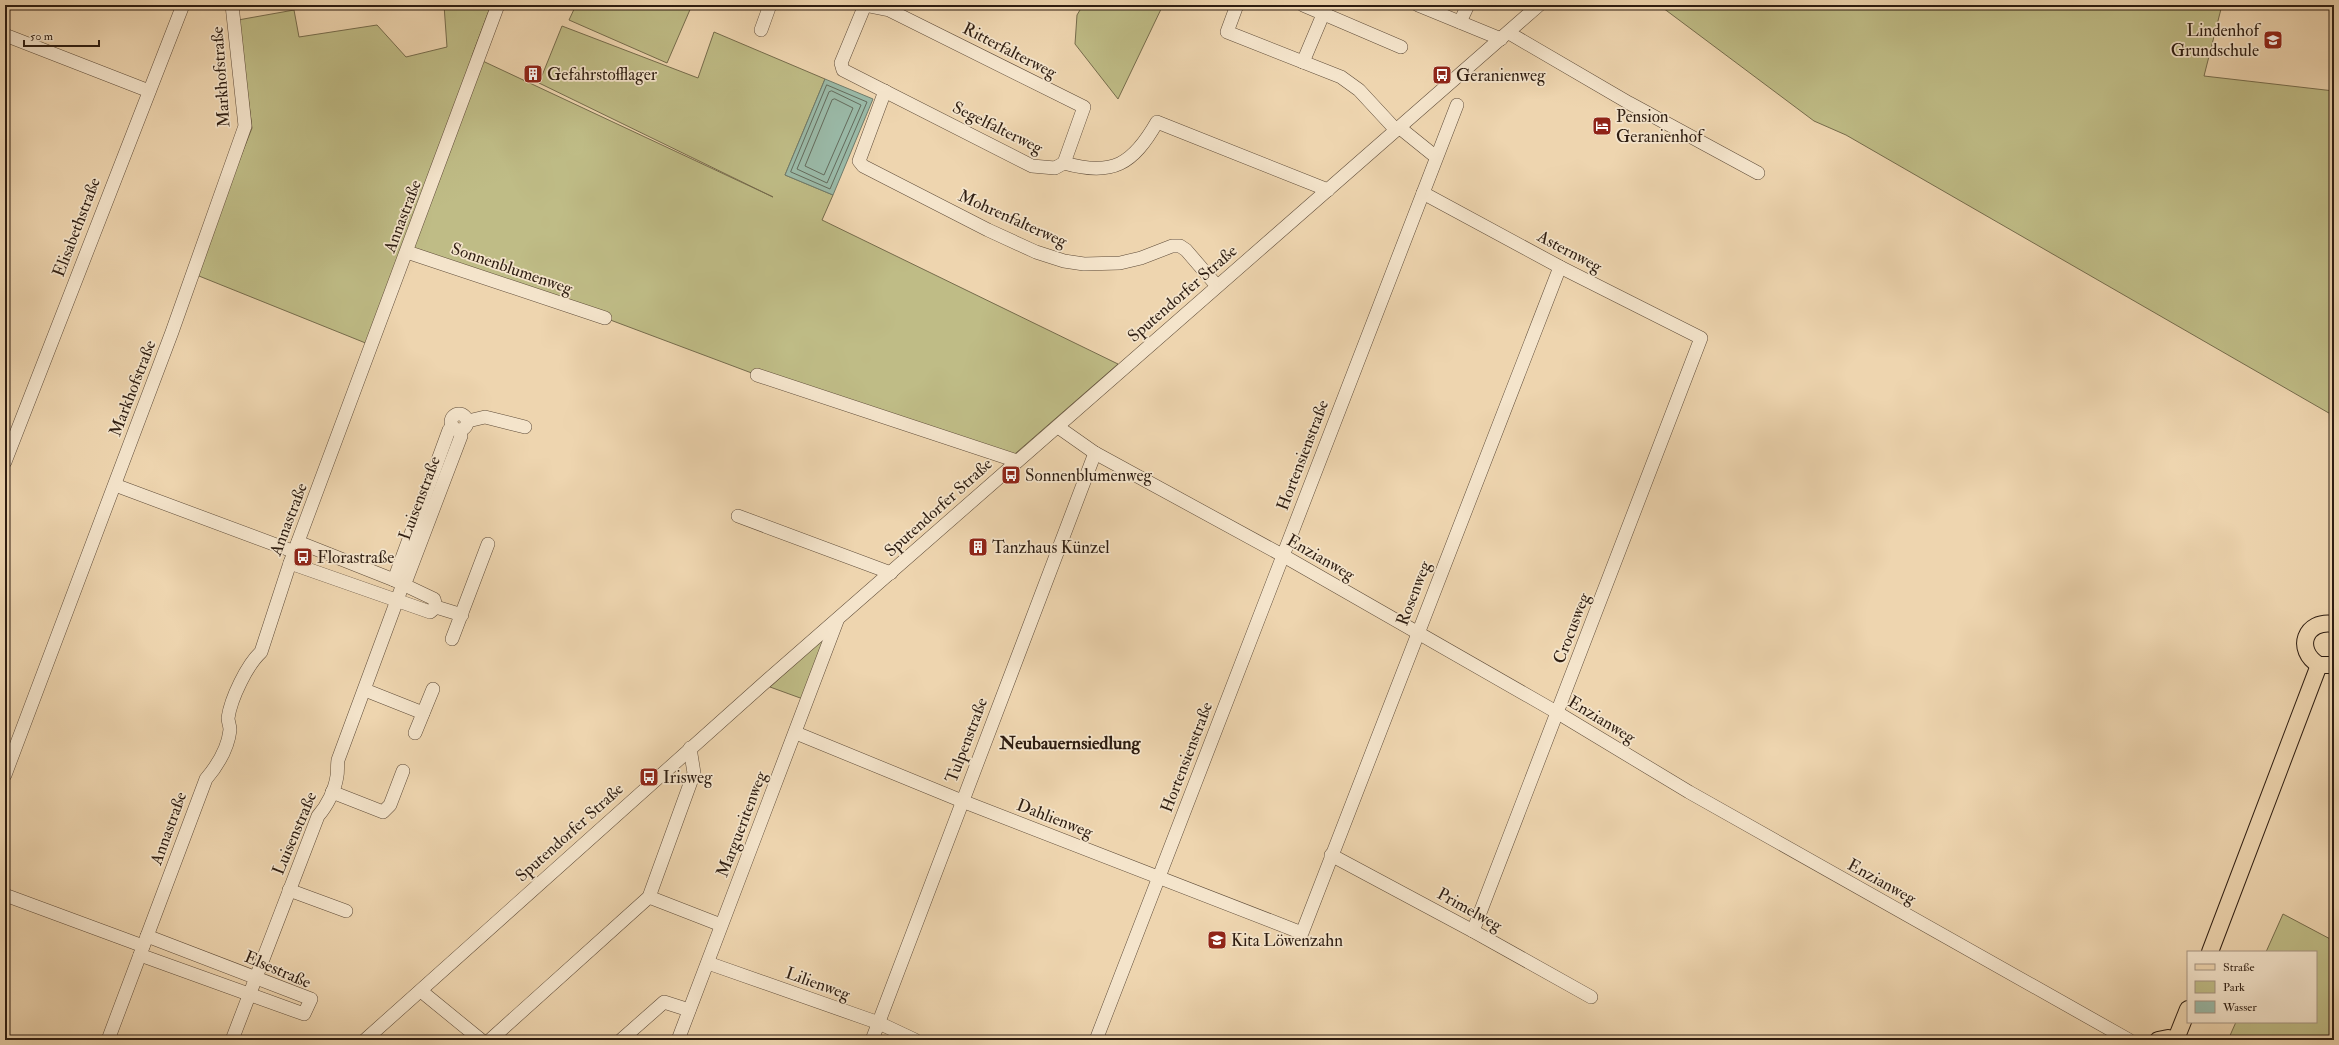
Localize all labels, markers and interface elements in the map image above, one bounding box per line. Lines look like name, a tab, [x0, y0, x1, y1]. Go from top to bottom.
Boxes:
street label: Ritterfalterweg	[959, 18, 1061, 83]
place label: Lindenhof Grundschule	[2171, 20, 2261, 61]
scale bar	[24, 22, 99, 48]
street label: Markhofstraße	[206, 26, 235, 128]
text: 50 m	[30, 29, 54, 44]
school or university icon: Lindenhof Grundschule	[2262, 29, 2284, 51]
building icon: Gefahrstofflager	[522, 63, 544, 85]
place label: Gefahrstofflager	[547, 64, 658, 85]
bus stop icon: Geranienweg	[1431, 64, 1453, 86]
place label: Geranienweg	[1456, 65, 1546, 86]
street label: Segelfalterweg	[949, 97, 1047, 159]
place label: Pension Geranienhof	[1616, 106, 1705, 147]
hotel icon: Pension Geranienhof	[1591, 115, 1613, 137]
street label: Elisabethstraße	[48, 175, 105, 280]
street label: Annastraße	[379, 177, 426, 256]
street label: Mohrenfalterweg	[955, 185, 1071, 252]
street label: Asternweg	[1533, 225, 1606, 277]
street label: Sonnenblumenweg	[448, 238, 576, 299]
street label: Sputendorfer Straße	[1123, 240, 1242, 347]
street label: Markhofstraße	[105, 337, 160, 439]
street label: Hortensienstraße	[1272, 397, 1333, 513]
street label: Luisenstraße	[394, 453, 445, 543]
street label: Sputendorfer Straße	[880, 453, 997, 562]
bus stop icon: Sonnenblumenweg	[1000, 464, 1022, 486]
place label: Sonnenblumenweg	[1025, 465, 1153, 486]
street label: Annastraße	[265, 480, 312, 559]
street label: Enzianweg	[1283, 530, 1359, 586]
building icon: Tanzhaus Künzel	[967, 536, 989, 558]
place label: Tanzhaus Künzel	[992, 537, 1110, 558]
bus stop icon: Florastraße	[292, 546, 314, 568]
place label: Florastraße	[317, 547, 394, 568]
street label: Rosenweg	[1392, 557, 1436, 628]
street label: Crocusweg	[1548, 589, 1595, 667]
street label: Enzianweg	[1564, 691, 1640, 748]
street label: Tulpenstraße	[941, 695, 993, 786]
street label: Hortensienstraße	[1156, 699, 1217, 815]
district label: Neubauernsiedlung	[999, 732, 1142, 755]
bus stop icon: Irisweg	[638, 766, 660, 788]
place label: Irisweg	[663, 767, 713, 788]
street label: Margueritenweg	[712, 768, 772, 880]
street label: Sputendorfer Straße	[511, 778, 628, 887]
street label: Luisenstraße	[268, 788, 321, 878]
street label: Annastraße	[145, 789, 191, 869]
street label: Dahlienweg	[1014, 794, 1097, 843]
street label: Enzianweg	[1844, 854, 1920, 909]
street label: Primelweg	[1434, 883, 1506, 936]
school or university icon: Kita Löwenzahn	[1206, 929, 1228, 951]
place label: Kita Löwenzahn	[1231, 930, 1343, 951]
street label: Elsestraße	[241, 946, 314, 993]
legend	[2187, 951, 2317, 1023]
text: Straße	[2223, 960, 2254, 975]
street label: Lilienweg	[783, 962, 854, 1005]
text: Park	[2223, 980, 2245, 995]
text: Wasser	[2222, 1000, 2257, 1015]

